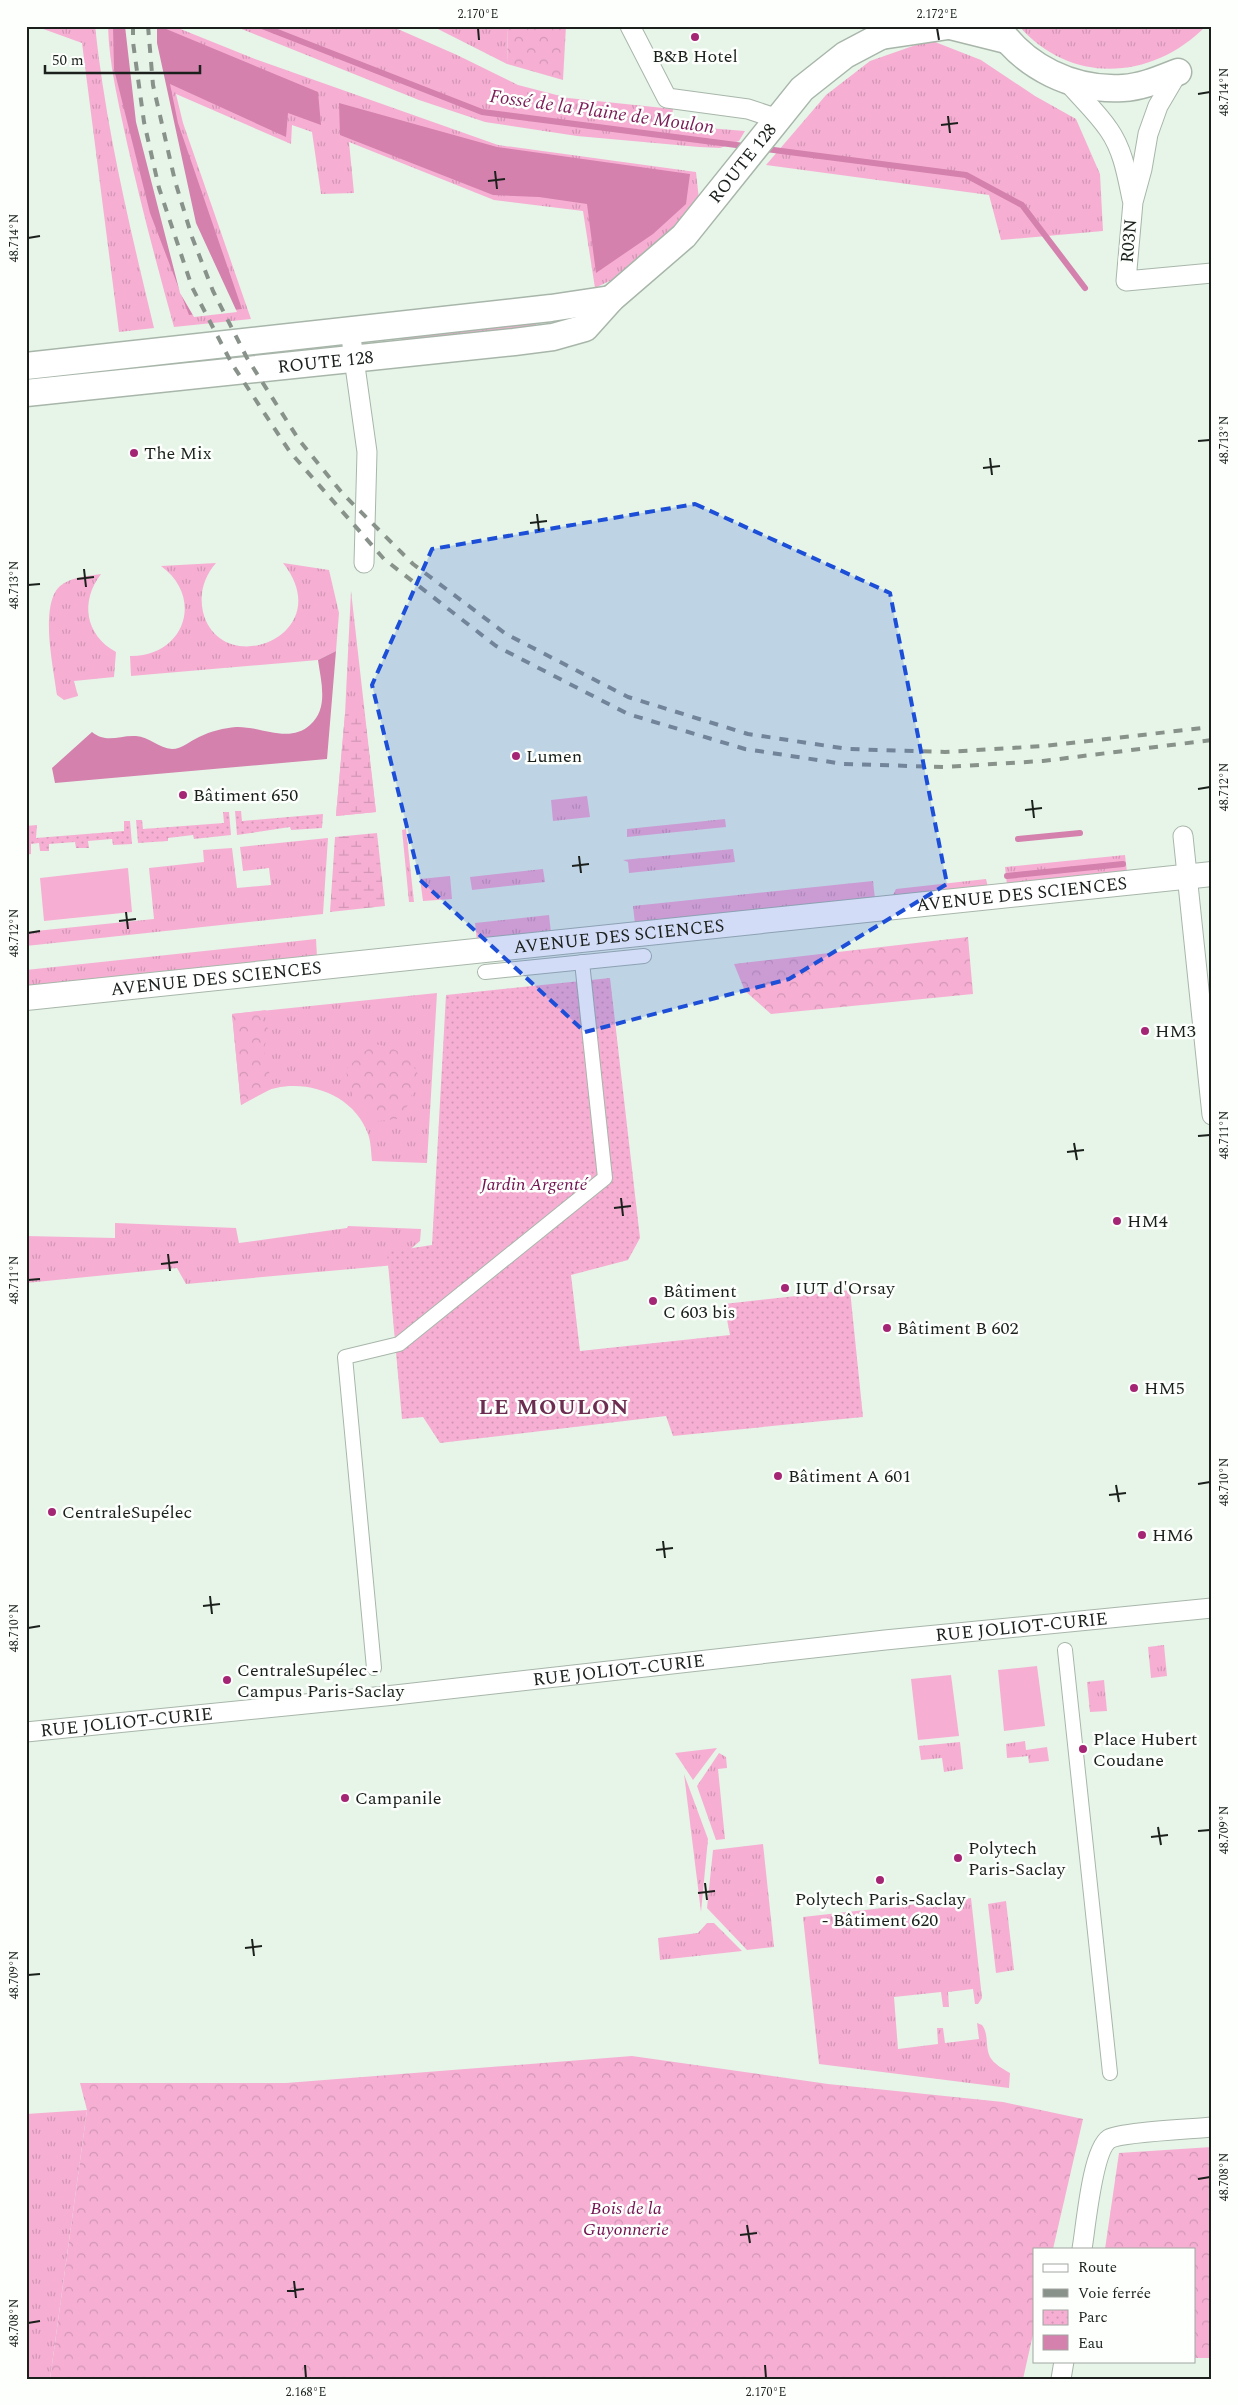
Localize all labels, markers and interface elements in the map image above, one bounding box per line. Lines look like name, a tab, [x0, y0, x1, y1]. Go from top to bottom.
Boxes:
text: 2.170°E	[458, 5, 498, 24]
text: 2.172°E	[917, 5, 957, 24]
marker: B&B Hotel	[689, 31, 701, 43]
scale bar	[45, 42, 200, 74]
place label: B&B Hotel	[652, 43, 738, 70]
text: 50 m	[52, 49, 84, 72]
text: 48.714°N	[1215, 68, 1234, 116]
water label: Fossé de la Plaine de Moulon	[488, 82, 716, 142]
street label: ROUTE 128	[702, 117, 783, 209]
text: 48.714°N	[5, 214, 24, 262]
street label: R03N	[1114, 218, 1144, 264]
street label: ROUTE 128	[276, 343, 375, 380]
text: 48.713°N	[1215, 416, 1234, 464]
place label: The Mix	[144, 440, 212, 467]
marker: The Mix	[128, 447, 140, 459]
text: 48.713°N	[5, 561, 24, 609]
place label: Lumen	[526, 743, 582, 770]
marker: Lumen	[510, 750, 522, 762]
text: 48.712°N	[1215, 763, 1234, 811]
place label: Bâtiment 650	[193, 782, 298, 809]
marker: Bâtiment 650	[177, 789, 189, 801]
street label: AVENUE DES SCIENCES	[915, 869, 1128, 918]
text: 48.712°N	[5, 909, 24, 957]
street label: AVENUE DES SCIENCES	[512, 912, 726, 960]
street label: AVENUE DES SCIENCES	[109, 954, 323, 1003]
place label: HM3	[1155, 1018, 1196, 1045]
marker: HM3	[1139, 1025, 1151, 1037]
text: 48.711°N	[1215, 1111, 1234, 1159]
park label: Jardin Argenté	[479, 1171, 589, 1198]
place label: HM4	[1127, 1208, 1168, 1235]
marker: HM4	[1111, 1215, 1123, 1227]
text: 48.711°N	[5, 1256, 24, 1304]
place label: IUT d'Orsay	[795, 1275, 896, 1302]
place label: Bâtiment C 603 bis	[663, 1278, 737, 1326]
marker: IUT d'Orsay	[779, 1282, 791, 1294]
marker: Bâtiment C 603 bis	[647, 1295, 659, 1307]
place label: Bâtiment B 602	[897, 1315, 1019, 1342]
marker: Bâtiment B 602	[881, 1322, 893, 1334]
place label: HM5	[1144, 1375, 1185, 1402]
marker: HM5	[1128, 1382, 1140, 1394]
district label: LE MOULON	[479, 1391, 629, 1424]
text: 48.710°N	[1215, 1458, 1234, 1506]
place label: Bâtiment A 601	[788, 1463, 911, 1490]
marker: Bâtiment A 601	[772, 1470, 784, 1482]
place label: CentraleSupélec	[62, 1499, 192, 1526]
marker: CentraleSupélec	[46, 1506, 58, 1518]
place label: HM6	[1152, 1522, 1193, 1549]
marker: HM6	[1136, 1529, 1148, 1541]
text: 48.710°N	[5, 1604, 24, 1652]
street label: RUE JOLIOT-CURIE	[934, 1605, 1109, 1649]
street label: RUE JOLIOT-CURIE	[531, 1647, 706, 1693]
place label: CentraleSupélec - Campus Paris-Saclay	[237, 1657, 406, 1705]
marker: CentraleSupélec - Campus Paris-Saclay	[221, 1674, 233, 1686]
street label: RUE JOLIOT-CURIE	[39, 1700, 214, 1744]
place label: Place Hubert Coudane	[1093, 1726, 1198, 1774]
marker: Place Hubert Coudane	[1077, 1743, 1089, 1755]
place label: Campanile	[355, 1785, 441, 1812]
marker: Campanile	[339, 1792, 351, 1804]
text: 48.709°N	[1215, 1806, 1234, 1854]
place label: Polytech Paris-Saclay	[968, 1835, 1067, 1883]
marker: Polytech Paris-Saclay	[952, 1852, 964, 1864]
marker: Polytech Paris-Saclay - Bâtiment 620	[874, 1874, 886, 1886]
place label: Polytech Paris-Saclay - Bâtiment 620	[795, 1886, 967, 1934]
text: 48.709°N	[5, 1951, 24, 1999]
text: 48.708°N	[1215, 2153, 1234, 2201]
park label: Bois de la Guyonnerie	[583, 2195, 669, 2243]
legend	[1033, 2248, 1196, 2362]
text: Route	[1078, 2256, 1117, 2279]
text: Voie ferrée	[1078, 2282, 1151, 2305]
text: 48.708°N	[5, 2299, 24, 2347]
text: Parc	[1078, 2306, 1108, 2329]
text: Eau	[1078, 2332, 1104, 2355]
text: 2.168°E	[286, 2383, 326, 2402]
text: 2.170°E	[746, 2383, 786, 2402]

